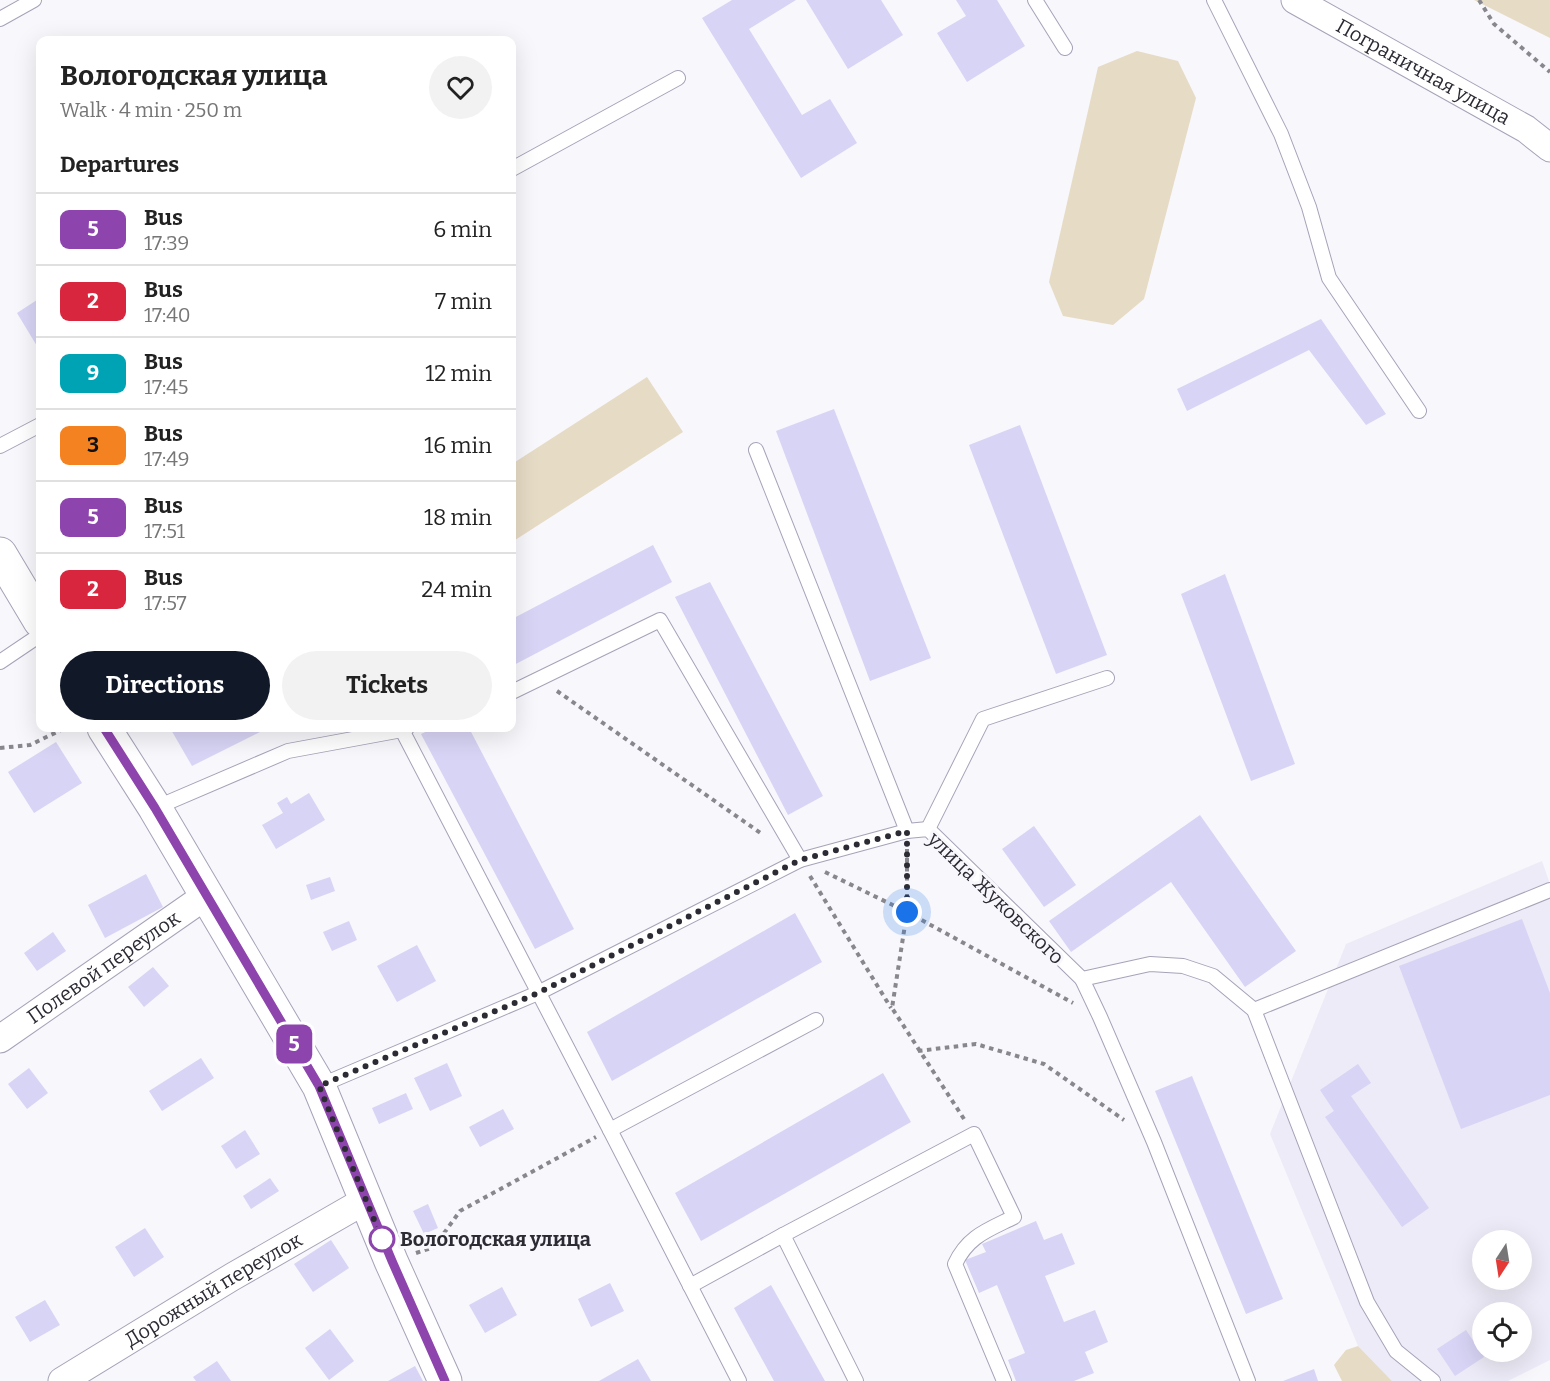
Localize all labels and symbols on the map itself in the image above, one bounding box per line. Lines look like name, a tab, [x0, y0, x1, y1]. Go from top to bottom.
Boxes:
street label: Пограничная улица	[1332, 14, 1515, 130]
street label: улица Жуковского	[922, 826, 1069, 969]
your location	[892, 897, 922, 927]
street label: Полевой переулок	[22, 905, 185, 1029]
line badge: 5	[274, 1024, 314, 1064]
marker: Вологодская улица	[369, 1226, 395, 1252]
street label: Дорожный переулок	[120, 1227, 307, 1352]
place label: Вологодская улица	[400, 1227, 591, 1251]
north arrow	[1472, 1230, 1532, 1290]

